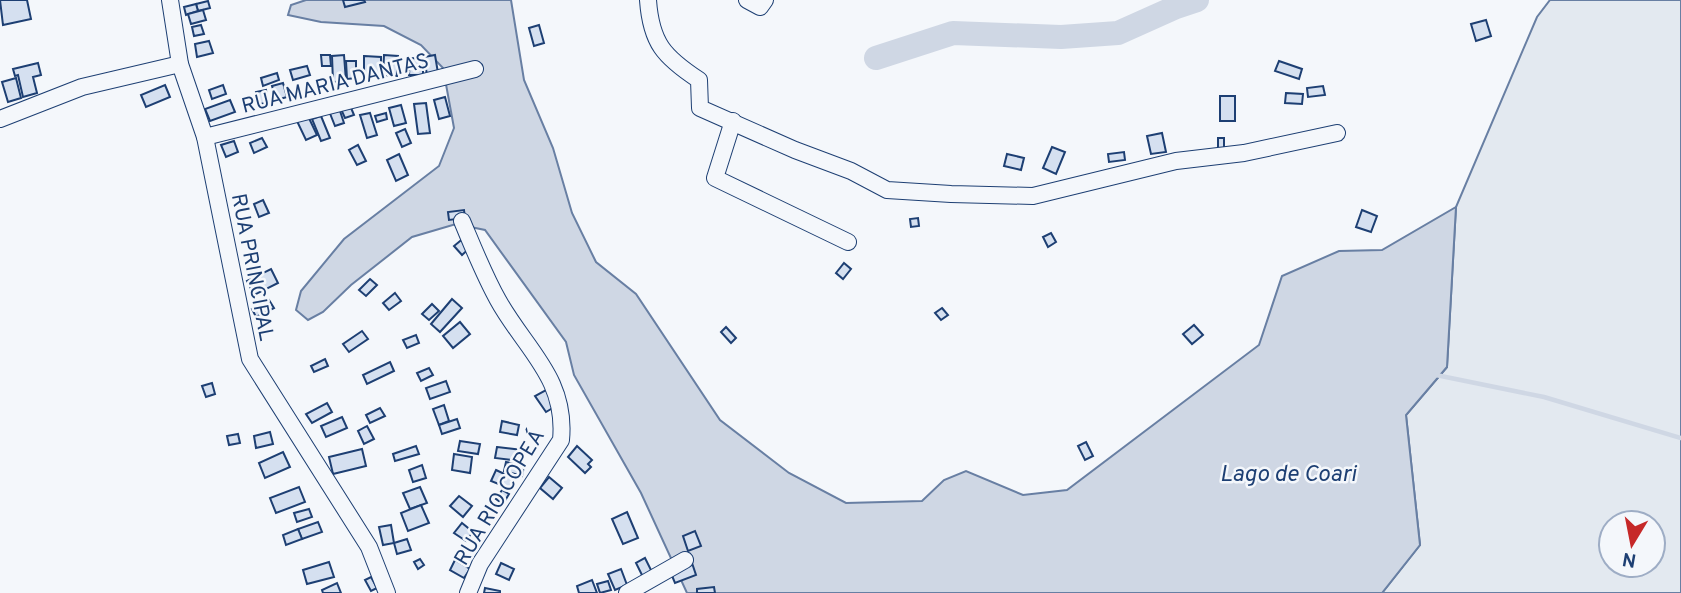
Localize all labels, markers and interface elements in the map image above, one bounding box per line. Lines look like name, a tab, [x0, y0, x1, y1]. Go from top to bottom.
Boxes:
street label: RUA MARIA DANTAS	[239, 48, 432, 121]
street label: RUA PRINCIPAL	[224, 191, 279, 344]
street label: RUA RIO COPEÁ	[448, 424, 552, 571]
water label: Lago de Coari	[1220, 461, 1358, 490]
north arrow	[1597, 509, 1667, 579]
text: N	[1621, 546, 1638, 572]

